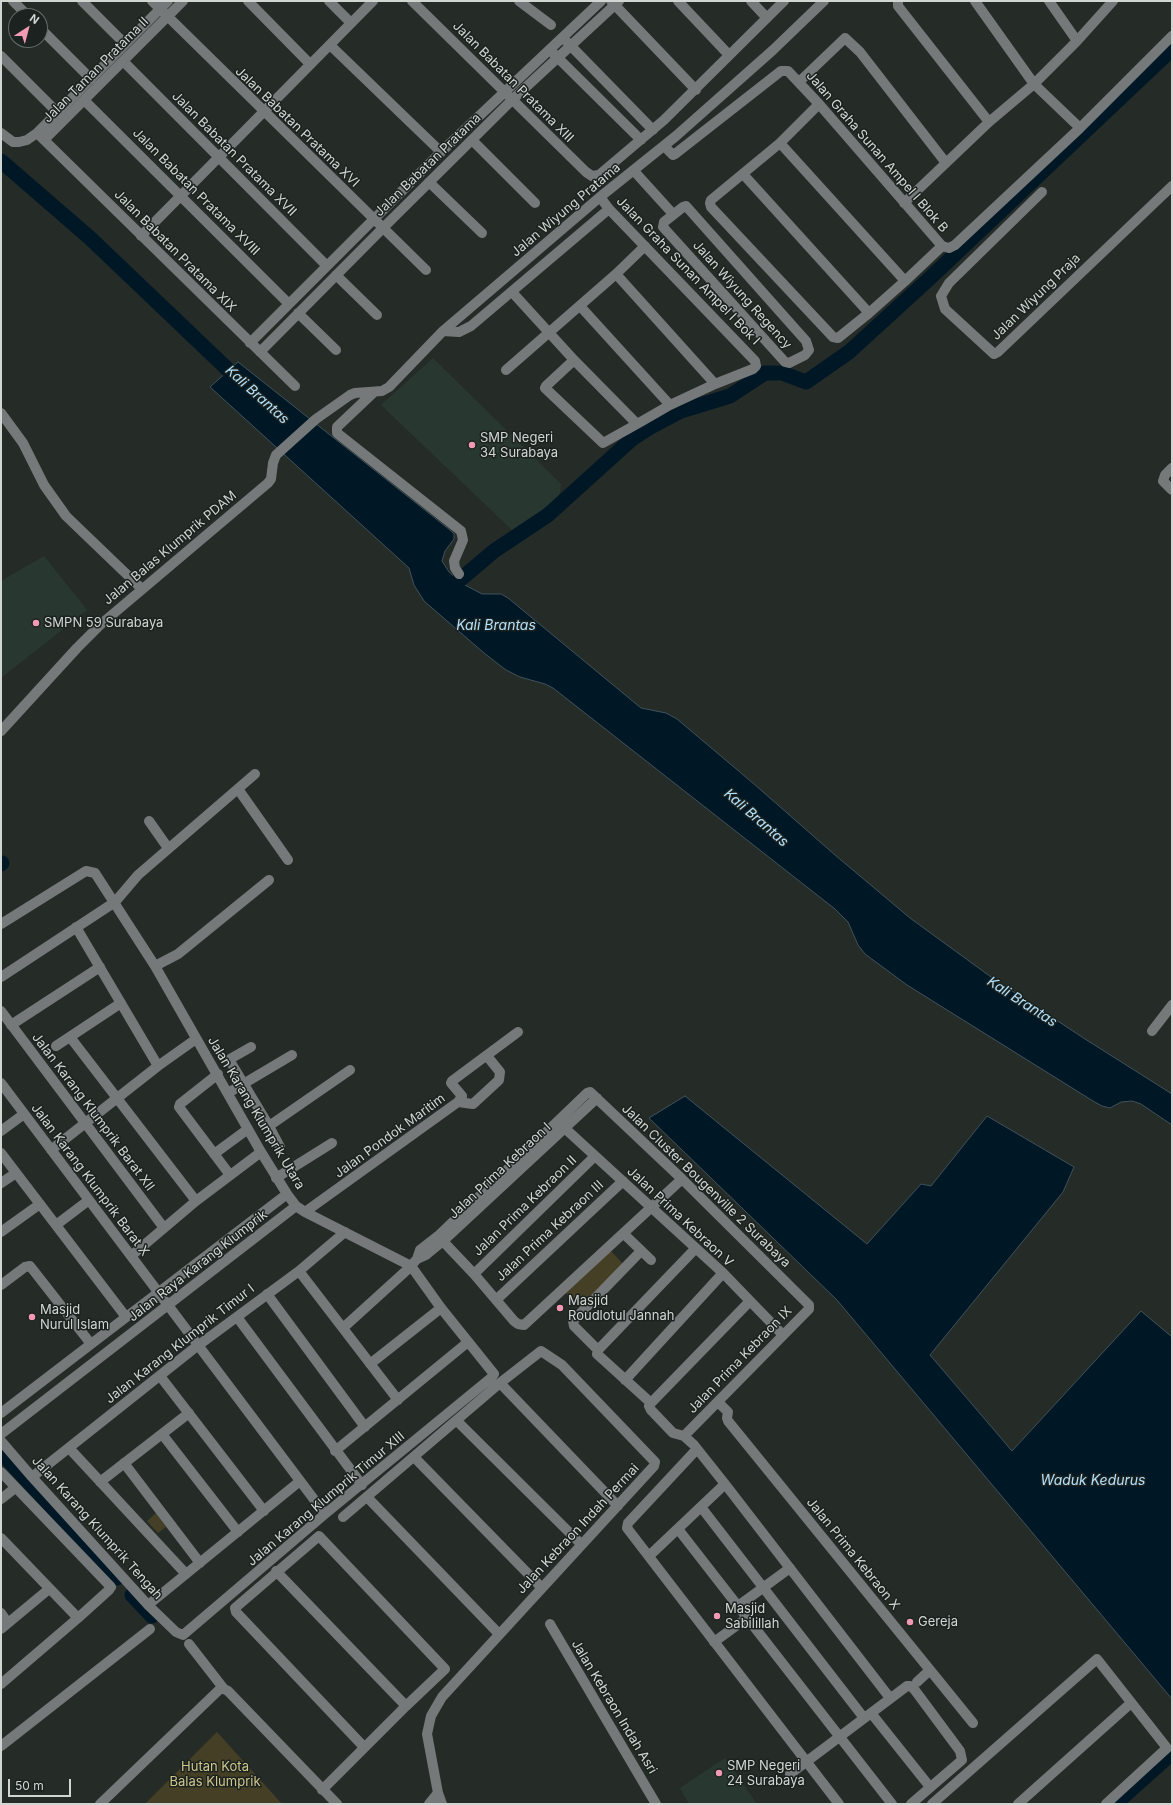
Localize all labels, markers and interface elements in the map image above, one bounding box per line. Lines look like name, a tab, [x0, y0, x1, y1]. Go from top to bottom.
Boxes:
north arrow	[8, 8, 48, 48]
text: N	[27, 11, 42, 27]
street label: Jalan Taman Pratama II	[40, 14, 152, 126]
street label: Jalan Babatan Pratama XIII	[449, 18, 577, 146]
street label: Jalan Babatan Pratama XVI	[232, 64, 362, 190]
street label: Jalan Graha Sunan Ampel I Blok B	[803, 68, 951, 236]
street label: Jalan Babatan Pratama XVII	[168, 88, 300, 220]
street label: Jalan Babatan Pratama	[372, 110, 484, 220]
street label: Jalan Babatan Pratama XVIII	[129, 125, 263, 259]
street label: Jalan Wiyung Pratama	[508, 160, 624, 260]
street label: Jalan Babatan Pratama XIX	[111, 187, 239, 315]
street label: Jalan Graha Sunan Ampel I Bok I	[613, 194, 763, 348]
street label: Jalan Wiyung Regency	[689, 238, 795, 352]
street label: Jalan Wiyung Praja	[988, 251, 1084, 343]
water label: Kali Brantas	[222, 362, 292, 428]
place label: SMP Negeri 34 Surabaya	[480, 430, 558, 461]
marker: SMP Negeri 34 Surabaya	[467, 440, 477, 450]
street label: Jalan Balas Klumprik PDAM	[100, 488, 240, 608]
place label: SMPN 59 Surabaya	[44, 615, 163, 631]
marker: SMPN 59 Surabaya	[31, 618, 41, 628]
water label: Kali Brantas	[456, 618, 536, 634]
water label: Kali Brantas	[720, 786, 792, 850]
water label: Kali Brantas	[984, 973, 1060, 1031]
street label: Jalan Karang Klumprik Barat XII	[28, 1030, 158, 1194]
street label: Jalan Karang Klumprik Utara	[204, 1034, 308, 1192]
street label: Jalan Pondok Maritim	[332, 1091, 448, 1181]
street label: Jalan Karang Klumprik Barat X	[28, 1101, 152, 1259]
street label: Jalan Cluster Bougenville 2 Surabaya	[618, 1101, 794, 1271]
street label: Jalan Prima Kebraon I	[446, 1120, 554, 1222]
street label: Jalan Prima Kebraon II	[470, 1153, 580, 1259]
street label: Jalan Prima Kebraon V	[624, 1164, 736, 1270]
street label: Jalan Prima Kebraon III	[493, 1177, 607, 1285]
street label: Jalan Raya Karang Klumprik	[125, 1207, 271, 1325]
street label: Jalan Karang Klumprik Timur I	[102, 1281, 258, 1407]
place label: Masjid Roudlotul Jannah	[568, 1293, 674, 1324]
place label: Masjid Nurul Islam	[40, 1302, 109, 1333]
marker: Masjid Roudlotul Jannah	[555, 1303, 565, 1313]
street label: Jalan Prima Kebraon IX	[685, 1303, 795, 1417]
marker: Masjid Nurul Islam	[27, 1312, 37, 1322]
street label: Jalan Karang Klumprik Timur XIII	[244, 1429, 408, 1569]
street label: Jalan Karang Klumprik Tengah	[28, 1453, 166, 1603]
street label: Jalan Kebraon Indah Permai	[514, 1461, 642, 1597]
water label: Waduk Kedurus	[1041, 1473, 1145, 1489]
street label: Jalan Prima Kebraon X	[803, 1495, 903, 1613]
place label: Masjid Sabilillah	[725, 1601, 779, 1632]
marker: Masjid Sabilillah	[712, 1611, 722, 1621]
place label: Gereja	[918, 1614, 958, 1630]
marker: Gereja	[905, 1617, 915, 1627]
street label: Jalan Kebraon Indah Asri	[568, 1637, 660, 1777]
place label: SMP Negeri 24 Surabaya	[727, 1758, 805, 1789]
park label: Hutan Kota Balas Klumprik	[169, 1759, 261, 1790]
marker: SMP Negeri 24 Surabaya	[714, 1768, 724, 1778]
scale bar	[10, 1771, 73, 1797]
text: 50 m	[15, 1778, 44, 1793]

